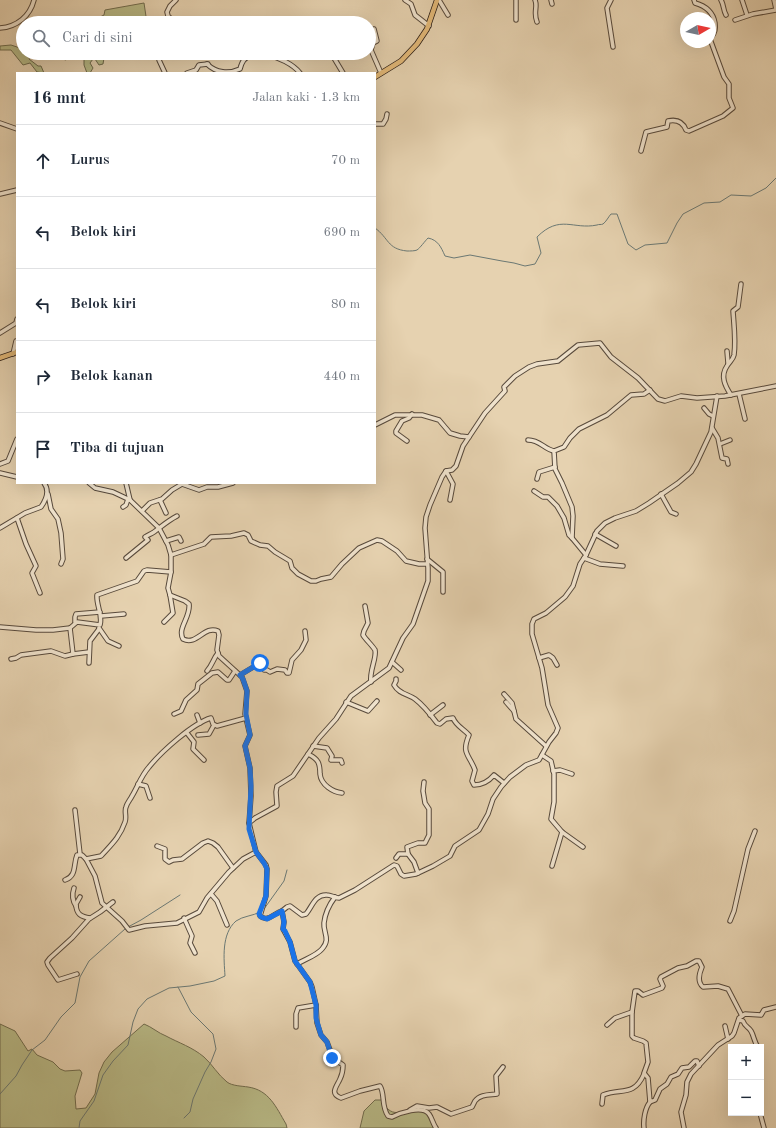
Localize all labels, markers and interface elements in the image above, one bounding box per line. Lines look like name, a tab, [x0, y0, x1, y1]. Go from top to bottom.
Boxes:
north arrow	[680, 12, 716, 48]
search box	[16, 16, 376, 60]
icon: search	[30, 27, 52, 49]
text: Cari di sini	[62, 31, 133, 46]
text: 16 mnt	[32, 90, 86, 107]
text: Jalan kaki · 1.3 km	[252, 91, 360, 104]
icon: ahead	[32, 150, 54, 172]
text: Lurus	[70, 153, 110, 168]
text: 70 m	[331, 154, 360, 167]
icon: left	[32, 222, 54, 244]
text: Belok kiri	[70, 225, 136, 240]
text: 690 m	[323, 226, 360, 239]
icon: left	[32, 294, 54, 316]
text: Belok kiri	[70, 297, 136, 312]
text: 80 m	[331, 298, 360, 311]
icon: right	[32, 366, 54, 388]
text: Belok kanan	[70, 369, 153, 384]
text: 440 m	[323, 370, 360, 383]
icon: arrive	[32, 438, 54, 460]
text: Tiba di tujuan	[70, 441, 164, 456]
route start	[251, 654, 269, 672]
map controls	[728, 1044, 764, 1116]
button: +	[728, 1044, 764, 1080]
route end	[323, 1049, 341, 1067]
button: −	[728, 1080, 764, 1116]

